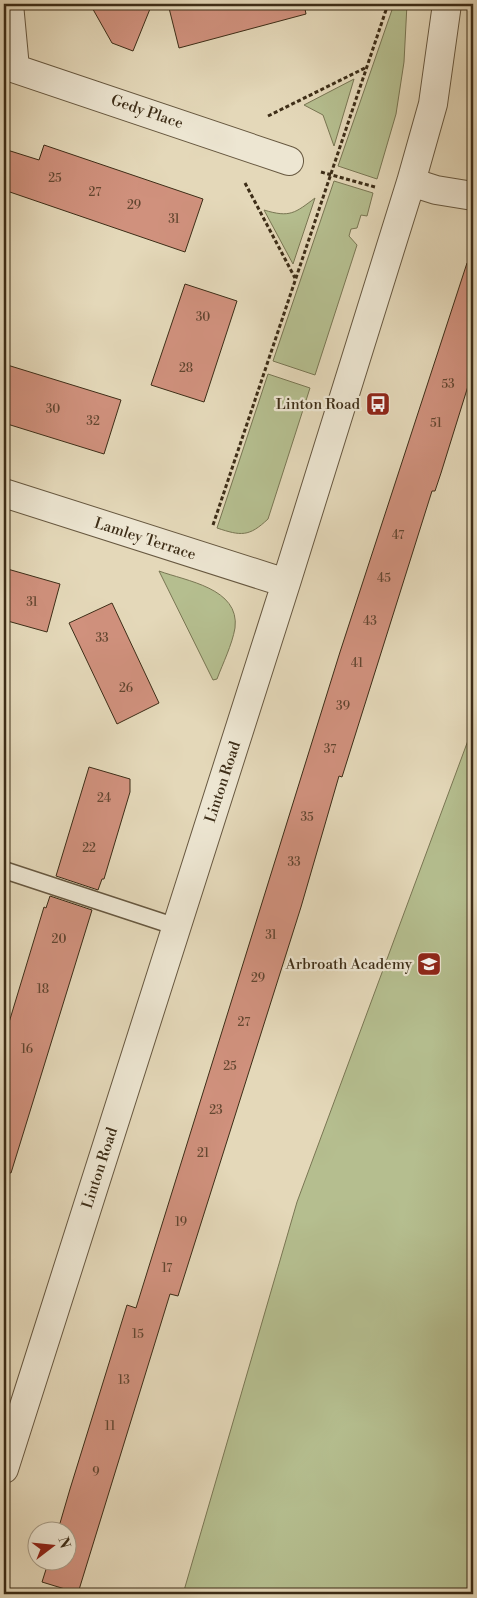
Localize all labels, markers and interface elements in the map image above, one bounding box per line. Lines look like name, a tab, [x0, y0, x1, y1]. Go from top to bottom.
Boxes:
street label: Gedy Place	[108, 91, 186, 133]
house number: 25	[48, 171, 62, 186]
house number: 27	[89, 185, 101, 200]
house number: 29	[127, 198, 141, 213]
house number: 31	[168, 212, 181, 227]
house number: 30	[196, 310, 210, 325]
house number: 28	[179, 361, 193, 376]
house number: 53	[441, 377, 455, 392]
bus stop icon: Linton Road	[365, 391, 391, 417]
place label: Linton Road	[276, 395, 360, 414]
house number: 30	[46, 402, 60, 417]
house number: 32	[86, 414, 100, 429]
house number: 51	[430, 416, 443, 431]
street label: Lamley Terrace	[92, 514, 198, 564]
house number: 47	[392, 528, 404, 543]
house number: 45	[377, 571, 391, 586]
house number: 31	[26, 595, 39, 610]
house number: 43	[363, 614, 377, 629]
house number: 33	[95, 631, 109, 646]
house number: 41	[351, 656, 364, 671]
house number: 26	[119, 681, 133, 696]
house number: 39	[336, 699, 350, 714]
street label: Linton Road	[201, 739, 245, 825]
house number: 37	[324, 742, 336, 757]
house number: 24	[97, 791, 111, 806]
house number: 35	[300, 810, 314, 825]
house number: 22	[82, 841, 96, 856]
house number: 33	[287, 855, 301, 870]
house number: 31	[265, 928, 278, 943]
house number: 20	[52, 932, 66, 947]
school or university icon: Arbroath Academy	[416, 951, 442, 977]
place label: Arbroath Academy	[285, 955, 413, 974]
house number: 29	[251, 971, 265, 986]
house number: 18	[37, 982, 49, 997]
house number: 27	[238, 1015, 250, 1030]
house number: 16	[21, 1042, 33, 1057]
house number: 25	[223, 1059, 237, 1074]
house number: 23	[209, 1103, 223, 1118]
street label: Linton Road	[78, 1125, 122, 1211]
house number: 21	[197, 1146, 210, 1161]
house number: 19	[175, 1215, 187, 1230]
house number: 17	[162, 1261, 172, 1276]
house number: 15	[132, 1327, 144, 1342]
house number: 13	[118, 1373, 130, 1388]
house number: 11	[105, 1419, 116, 1434]
house number: 9	[92, 1465, 100, 1480]
north arrow	[28, 1520, 78, 1570]
text: N	[53, 1535, 74, 1550]

